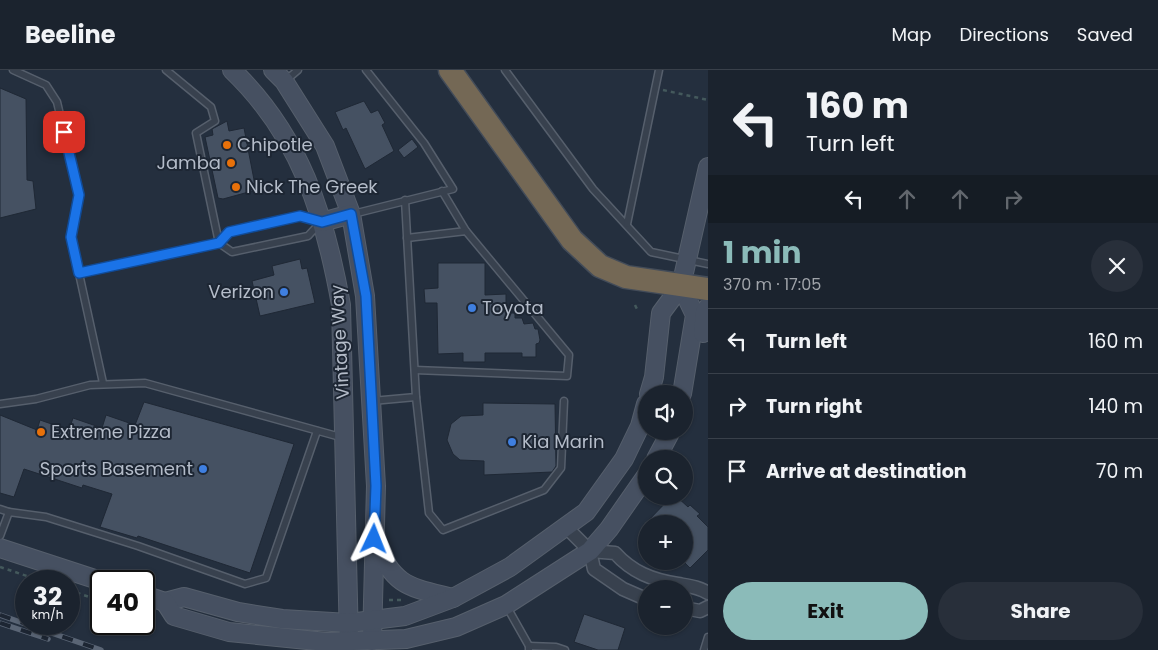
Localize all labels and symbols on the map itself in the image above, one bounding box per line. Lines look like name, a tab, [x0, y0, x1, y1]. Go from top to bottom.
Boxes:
pin	[43, 111, 85, 153]
place label: Chipotle	[237, 132, 313, 157]
marker: Chipotle	[221, 139, 233, 151]
place label: Jamba	[156, 150, 221, 175]
marker: Jamba	[225, 157, 237, 169]
place label: Nick The Greek	[246, 174, 378, 199]
marker: Nick The Greek	[230, 181, 242, 193]
place label: Verizon	[208, 279, 274, 304]
street label: Vintage Way	[324, 284, 355, 400]
marker: Verizon	[278, 286, 290, 298]
place label: Toyota	[482, 295, 544, 320]
marker: Toyota	[466, 302, 478, 314]
place label: Extreme Pizza	[51, 419, 171, 444]
marker: Extreme Pizza	[35, 426, 47, 438]
place label: Kia Marin	[522, 429, 605, 454]
marker: Kia Marin	[506, 436, 518, 448]
place label: Sports Basement	[40, 456, 193, 481]
marker: Sports Basement	[197, 463, 209, 475]
position arrow	[347, 512, 399, 564]
speed limit sign: 40	[90, 570, 155, 635]

